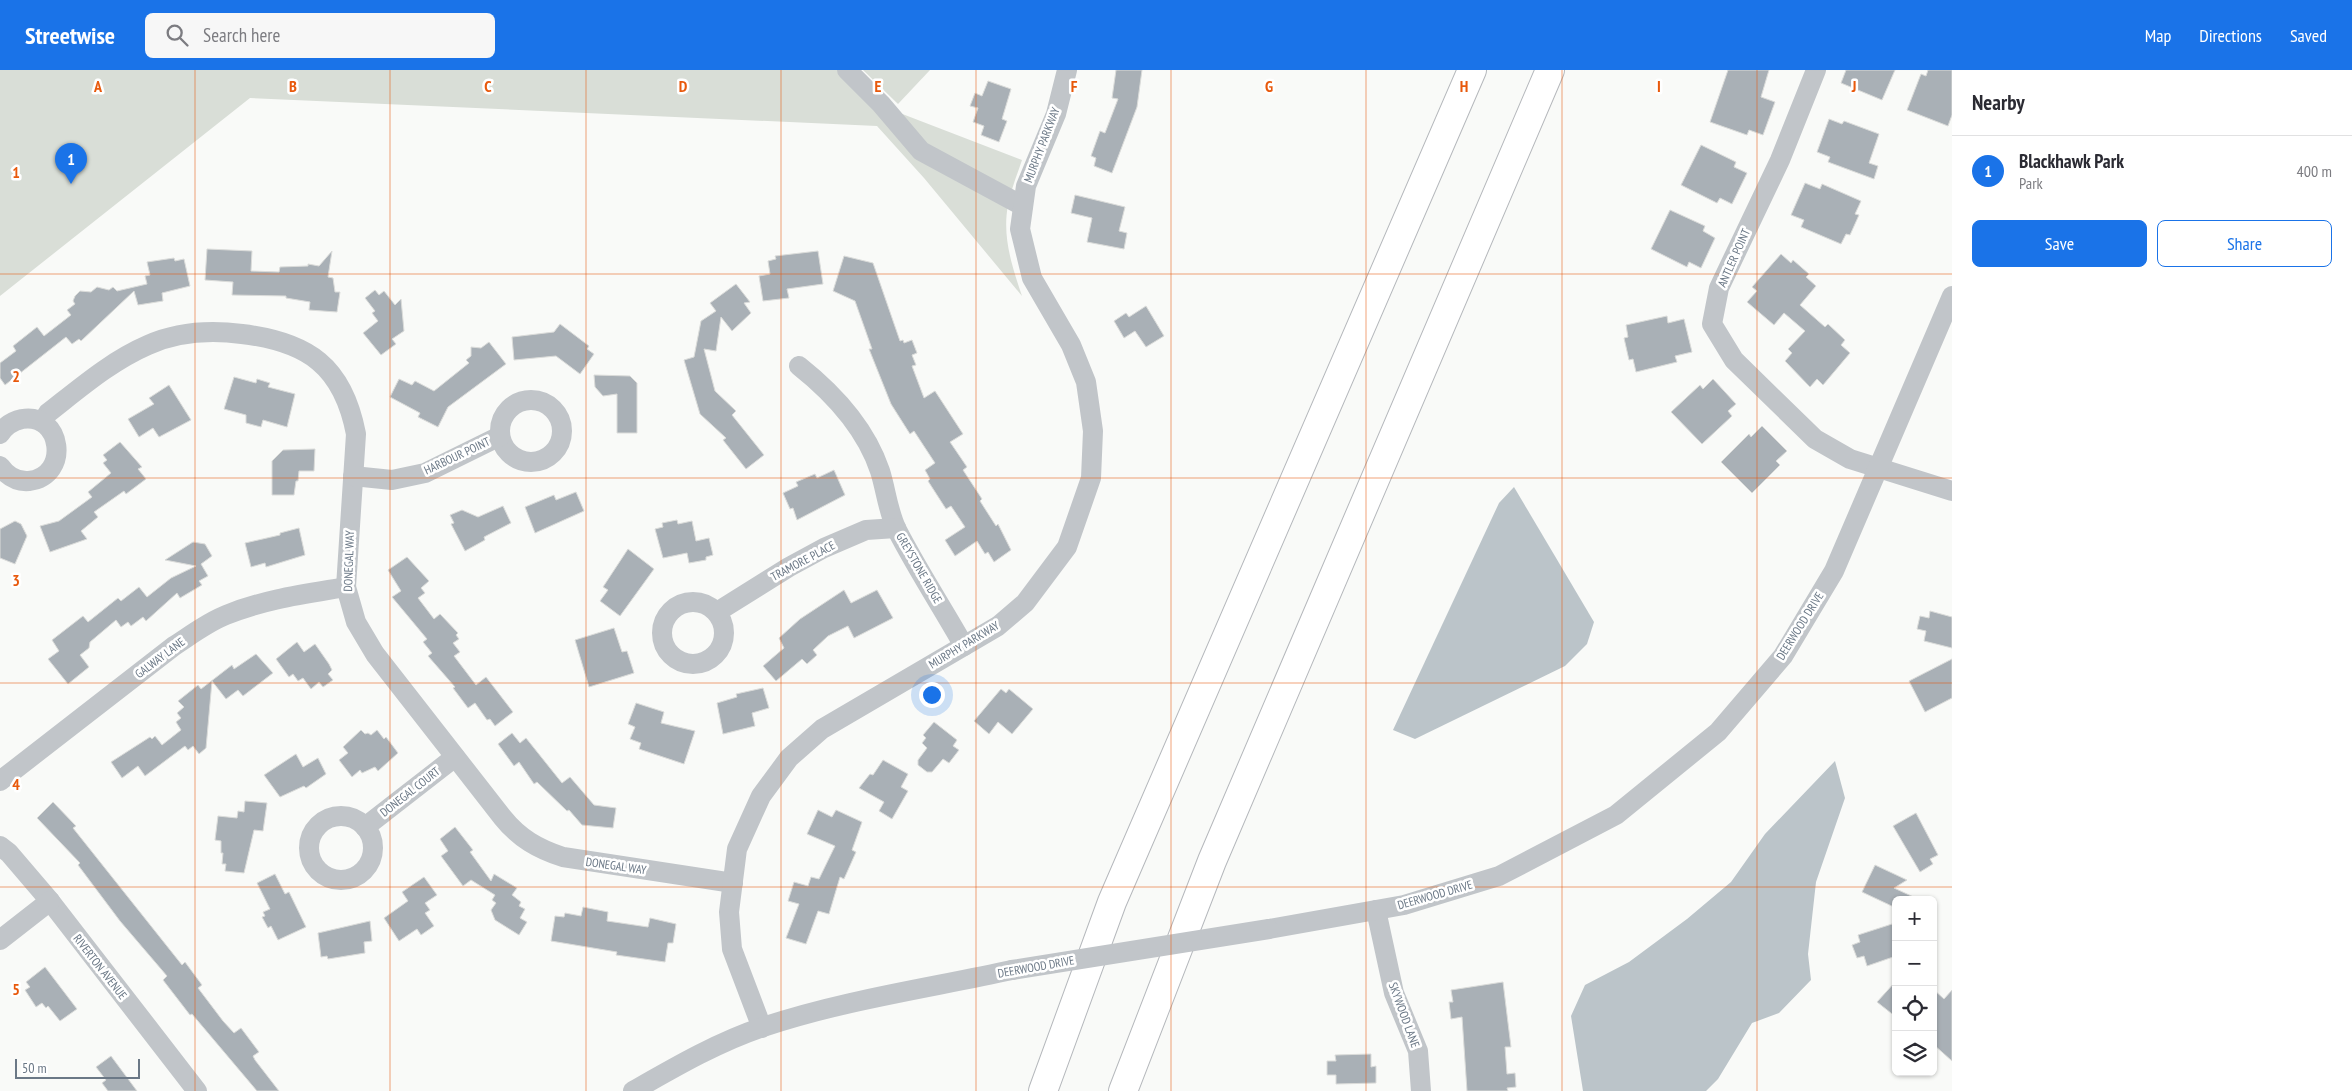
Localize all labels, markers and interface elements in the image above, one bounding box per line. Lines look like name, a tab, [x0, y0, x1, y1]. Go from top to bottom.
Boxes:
search box	[145, 13, 495, 58]
text: Streetwise	[25, 20, 115, 51]
icon: search	[163, 21, 191, 49]
text: Search here	[203, 23, 280, 47]
text: Map	[2145, 24, 2171, 47]
text: Directions	[2199, 24, 2262, 47]
text: Saved	[2290, 24, 2327, 47]
text: A	[93, 76, 103, 96]
text: B	[289, 76, 297, 96]
text: C	[484, 76, 492, 96]
text: D	[679, 76, 688, 96]
text: E	[875, 76, 882, 96]
text: F	[1071, 76, 1078, 96]
text: G	[1265, 76, 1273, 96]
text: H	[1460, 76, 1468, 96]
text: I	[1657, 76, 1661, 96]
text: J	[1851, 76, 1856, 96]
text: Nearby	[1972, 89, 2025, 116]
street label: MURPHY PARKWAY	[1020, 105, 1063, 185]
pin: 1	[55, 143, 87, 184]
text: Blackhawk Park	[2019, 149, 2124, 173]
text: 1	[1984, 161, 1992, 181]
text: 400 m	[2297, 161, 2332, 181]
text: 1	[12, 162, 20, 182]
text: Park	[2019, 173, 2043, 193]
button: Save	[1972, 220, 2147, 267]
button: Share	[2157, 220, 2332, 267]
street label: ANTLER POINT	[1714, 226, 1753, 289]
text: 2	[12, 366, 20, 386]
street label: HARBOUR POINT	[421, 433, 493, 477]
street label: DONEGAL WAY	[340, 530, 357, 592]
street label: GREYSTONE RIDGE	[893, 530, 946, 606]
street label: TRAMORE PLACE	[768, 537, 838, 584]
text: 3	[12, 570, 20, 590]
street label: DEERWOOD DRIVE	[1773, 589, 1826, 663]
street label: MURPHY PARKWAY	[926, 617, 1002, 671]
street label: GALWAY LANE	[132, 634, 188, 681]
your location	[919, 682, 945, 708]
street label: DONEGAL COURT	[377, 763, 443, 820]
text: 4	[12, 774, 20, 794]
street label: DONEGAL WAY	[585, 854, 648, 877]
street label: DEERWOOD DRIVE	[1396, 877, 1474, 912]
map controls	[1892, 896, 1937, 1076]
button: +	[1892, 896, 1937, 941]
street label: RIVERTON AVENUE	[70, 931, 130, 1002]
button: −	[1892, 941, 1937, 986]
street label: DEERWOOD DRIVE	[996, 952, 1075, 981]
text: 5	[12, 979, 20, 999]
street label: SKYWOOD LANE	[1386, 980, 1423, 1050]
button: locate	[1892, 986, 1937, 1031]
button: layers	[1892, 1031, 1937, 1076]
scale bar	[15, 1056, 140, 1079]
text: 50 m	[22, 1059, 47, 1077]

